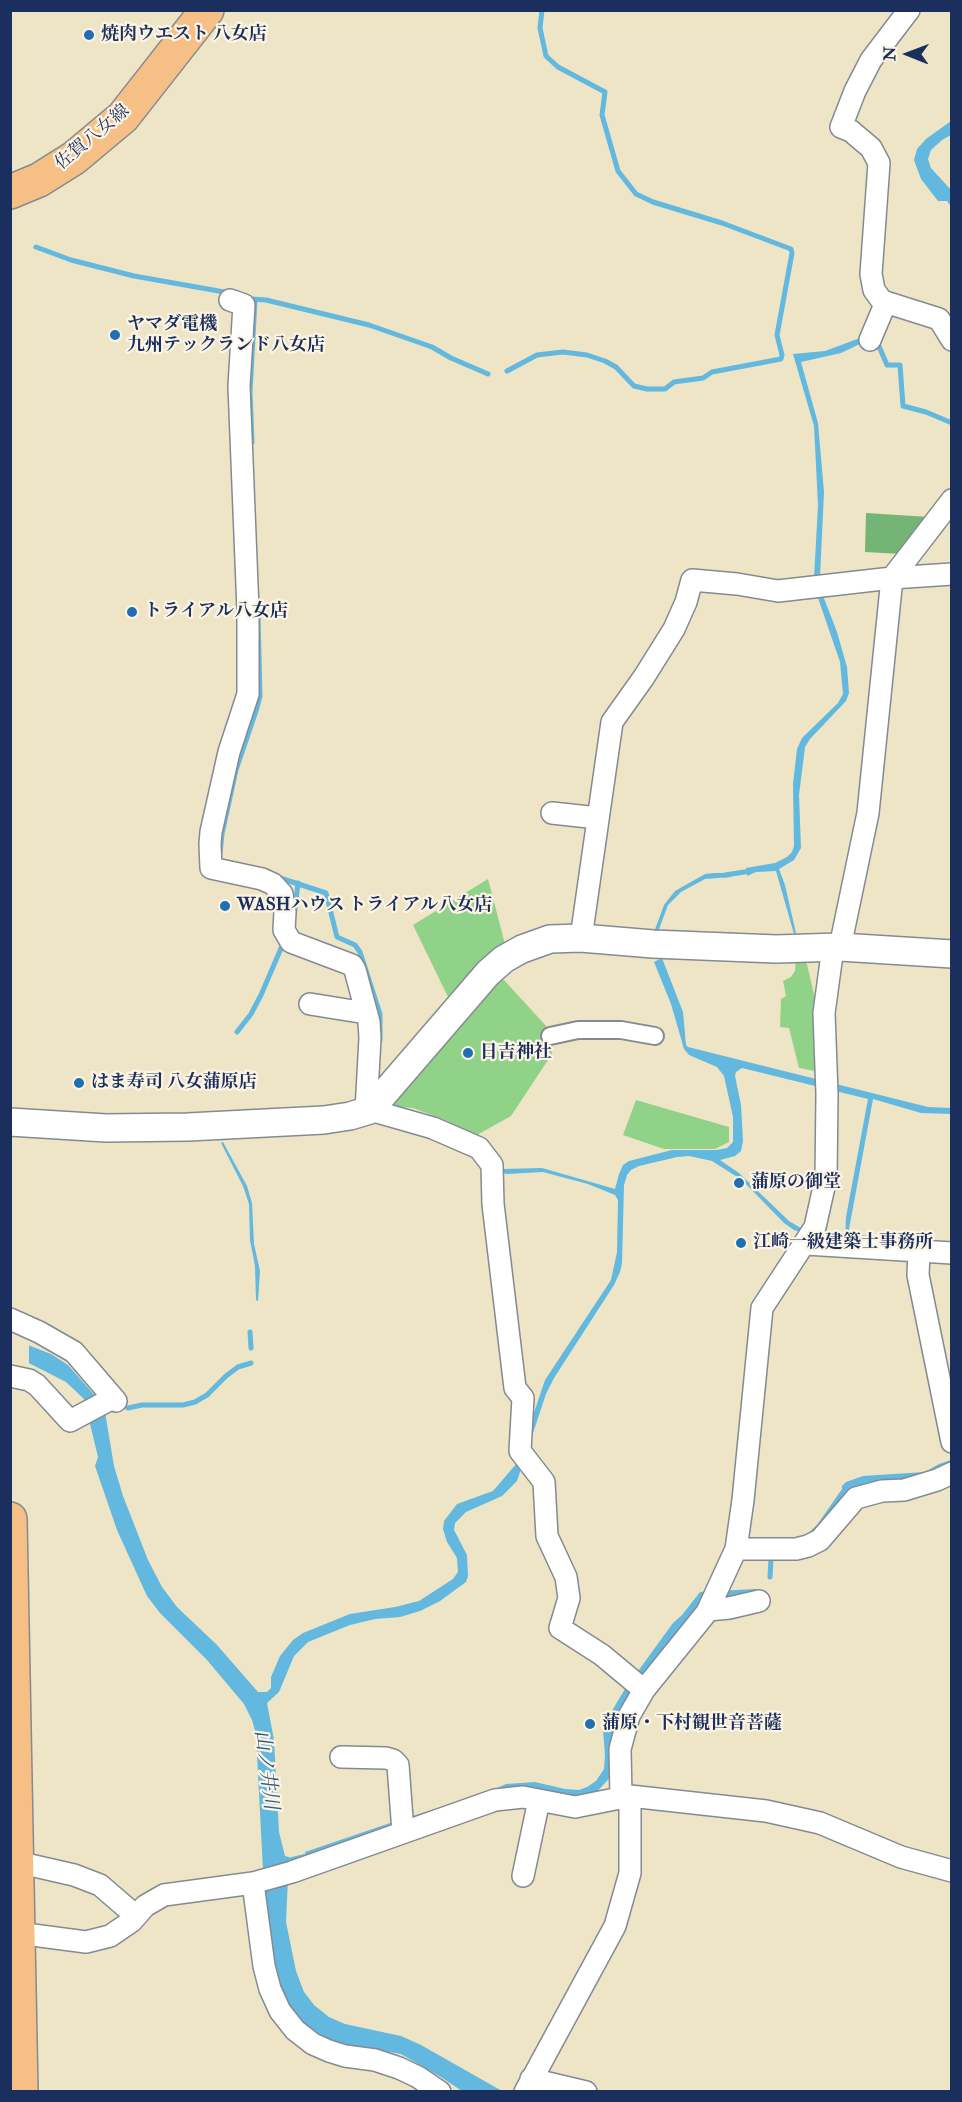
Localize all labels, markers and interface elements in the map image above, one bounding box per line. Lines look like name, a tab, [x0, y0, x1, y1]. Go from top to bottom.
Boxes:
place label: 焼肉ウエスト 八女店	[101, 24, 267, 46]
north arrow	[878, 24, 938, 84]
marker: 焼肉ウエスト 八女店	[82, 28, 96, 42]
text: N	[880, 46, 900, 61]
street label: 佐賀八女線	[52, 101, 134, 175]
place label: ヤマダ電機 九州テックランド八女店	[127, 314, 325, 356]
marker: ヤマダ電機 九州テックランド八女店	[108, 328, 122, 342]
place label: トライアル八女店	[144, 601, 288, 623]
marker: トライアル八女店	[125, 605, 139, 619]
place label: WASHハウス トライアル八女店	[237, 895, 492, 917]
marker: WASHハウス トライアル八女店	[218, 899, 232, 913]
place label: 日吉神社	[480, 1042, 552, 1064]
marker: 日吉神社	[461, 1046, 475, 1060]
place label: はま寿司 八女蒲原店	[91, 1072, 257, 1094]
marker: はま寿司 八女蒲原店	[72, 1076, 86, 1090]
place label: 蒲原の御堂	[751, 1172, 841, 1194]
marker: 蒲原の御堂	[732, 1176, 746, 1190]
place label: 江崎一級建築士事務所	[753, 1232, 933, 1254]
marker: 江崎一級建築士事務所	[734, 1236, 748, 1250]
place label: 蒲原・下村観世音菩薩	[602, 1713, 782, 1735]
marker: 蒲原・下村観世音菩薩	[583, 1717, 597, 1731]
water label: 山ノ井川	[248, 1729, 282, 1811]

